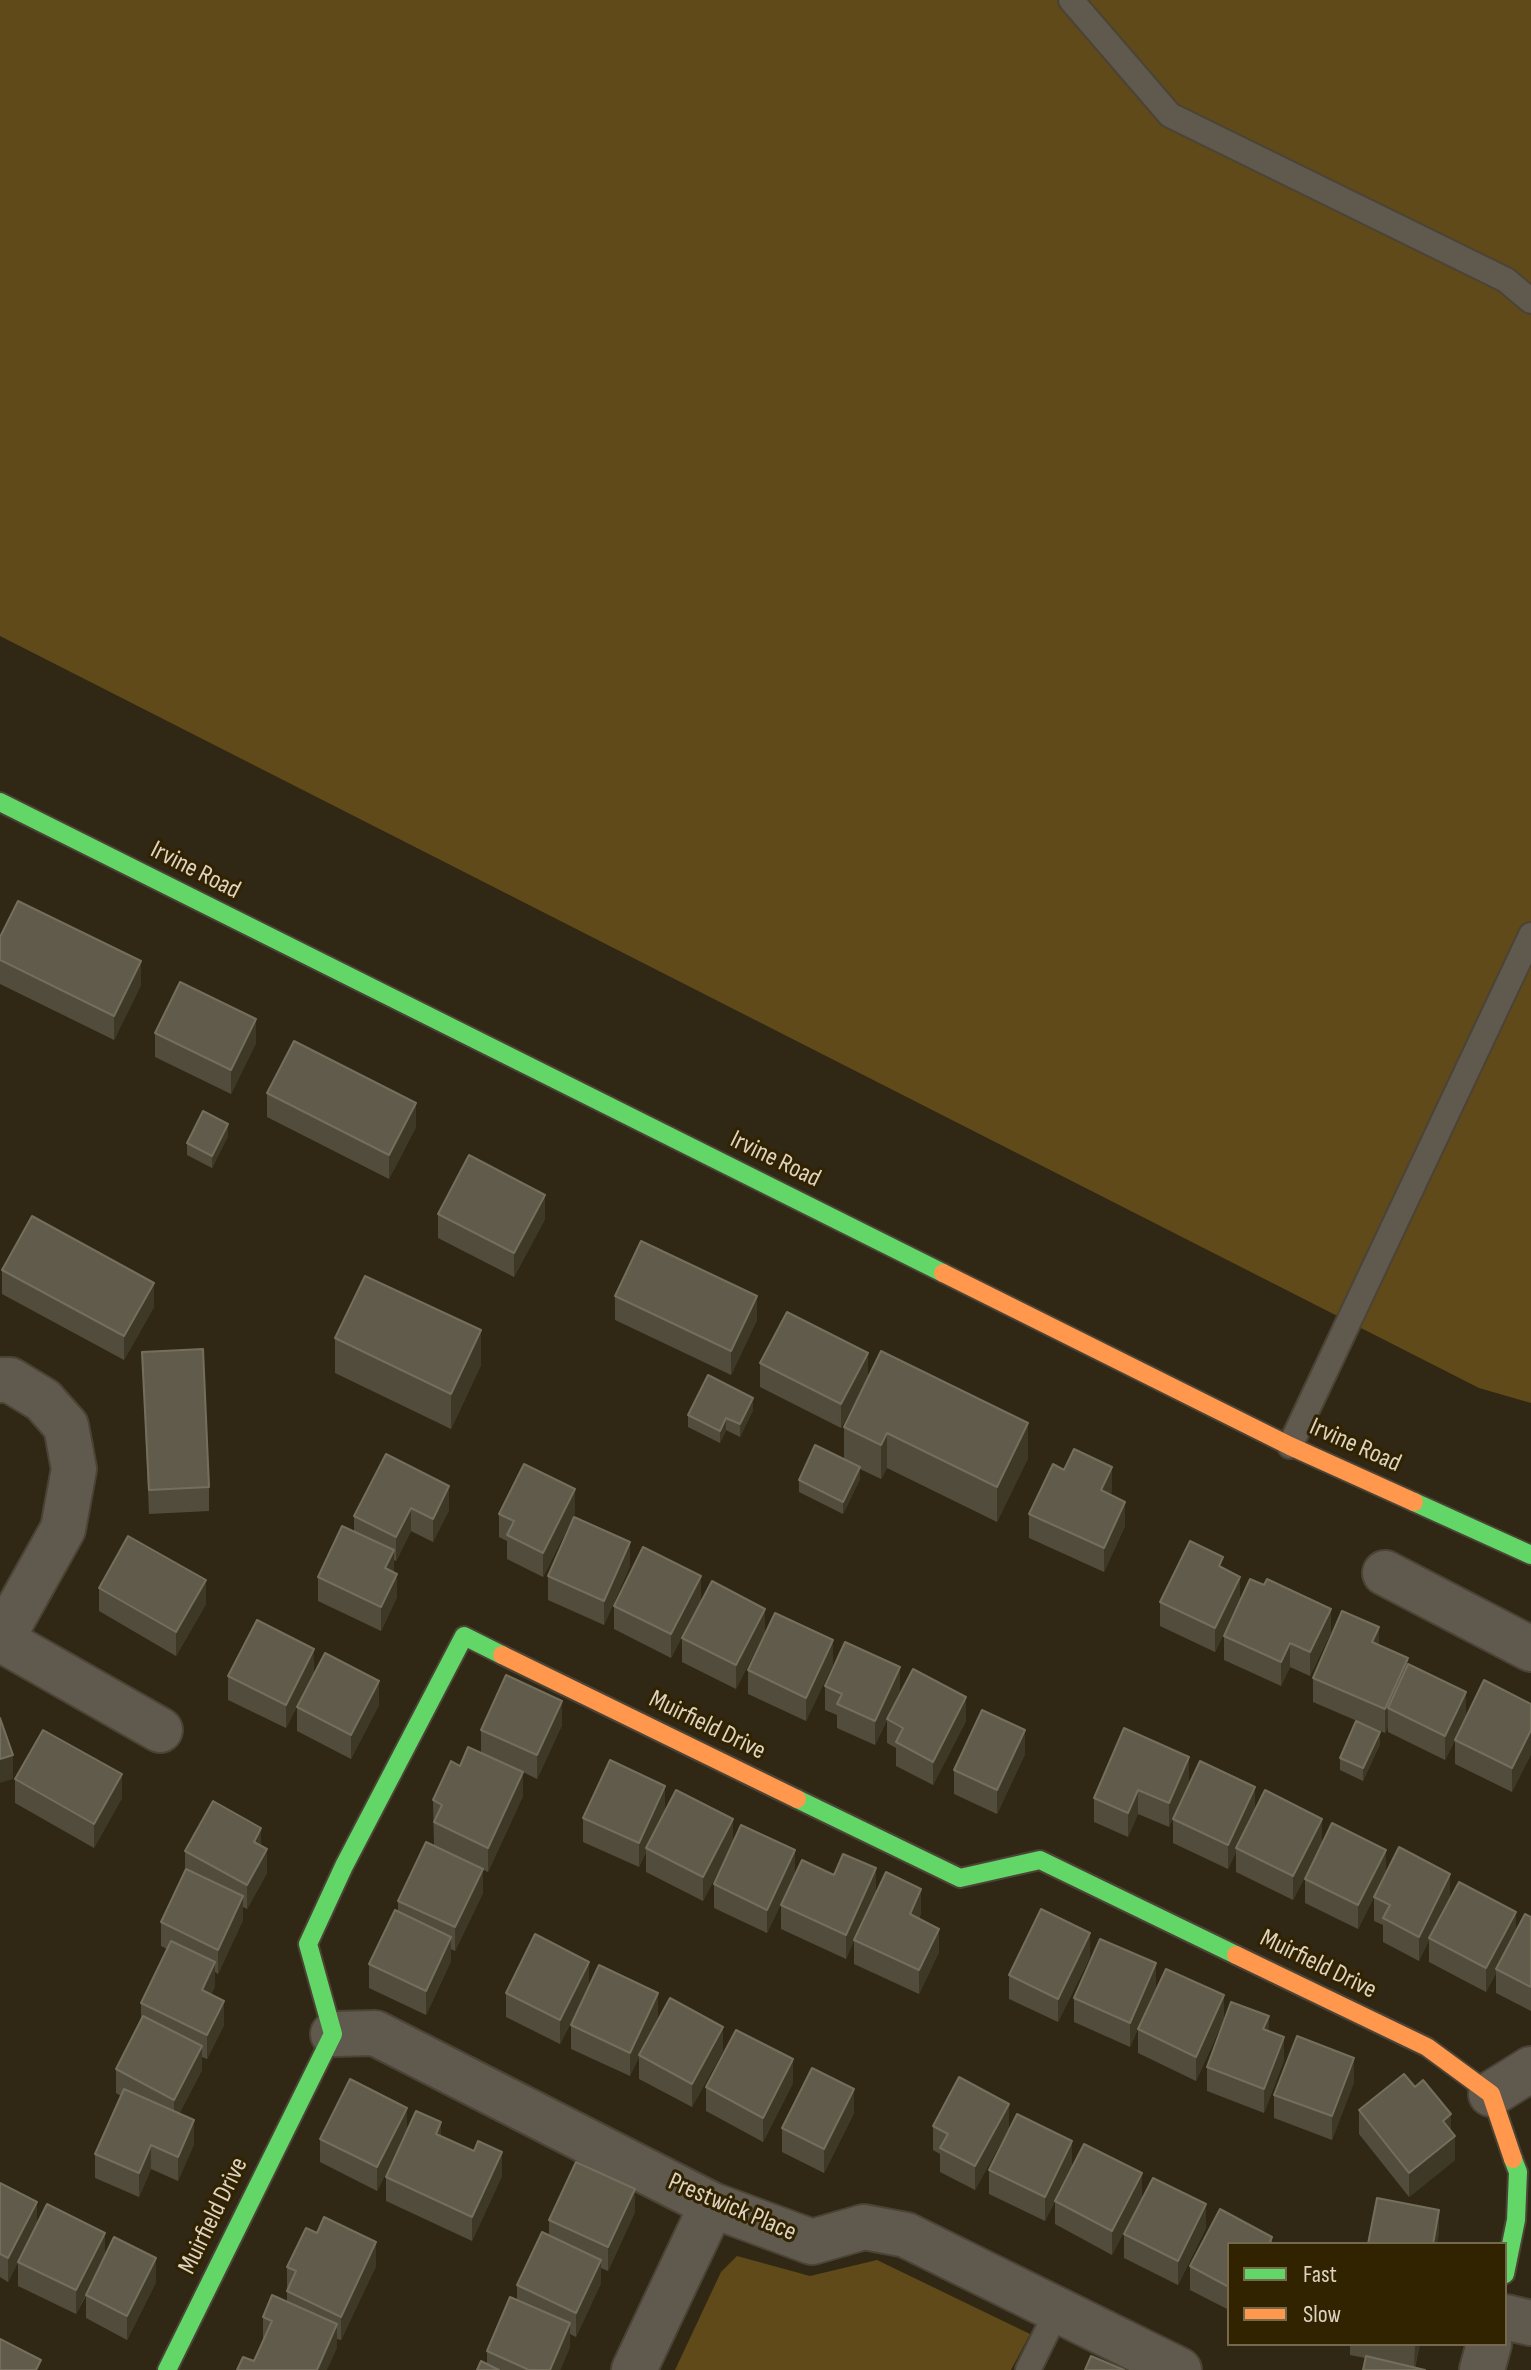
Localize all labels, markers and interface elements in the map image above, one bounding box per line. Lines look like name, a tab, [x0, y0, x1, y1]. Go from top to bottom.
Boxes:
street label: Irvine Road	[145, 835, 245, 907]
street label: Irvine Road	[725, 1125, 825, 1195]
street label: Irvine Road	[1304, 1412, 1406, 1480]
street label: Muirfield Drive	[644, 1684, 770, 1768]
street label: Muirfield Drive	[1255, 1923, 1381, 2007]
street label: Muirfield Drive	[172, 2153, 256, 2279]
street label: Prestwick Place	[663, 2167, 801, 2249]
legend	[1227, 2242, 1507, 2346]
text: Fast	[1303, 2260, 1337, 2289]
text: Slow	[1303, 2300, 1341, 2329]

